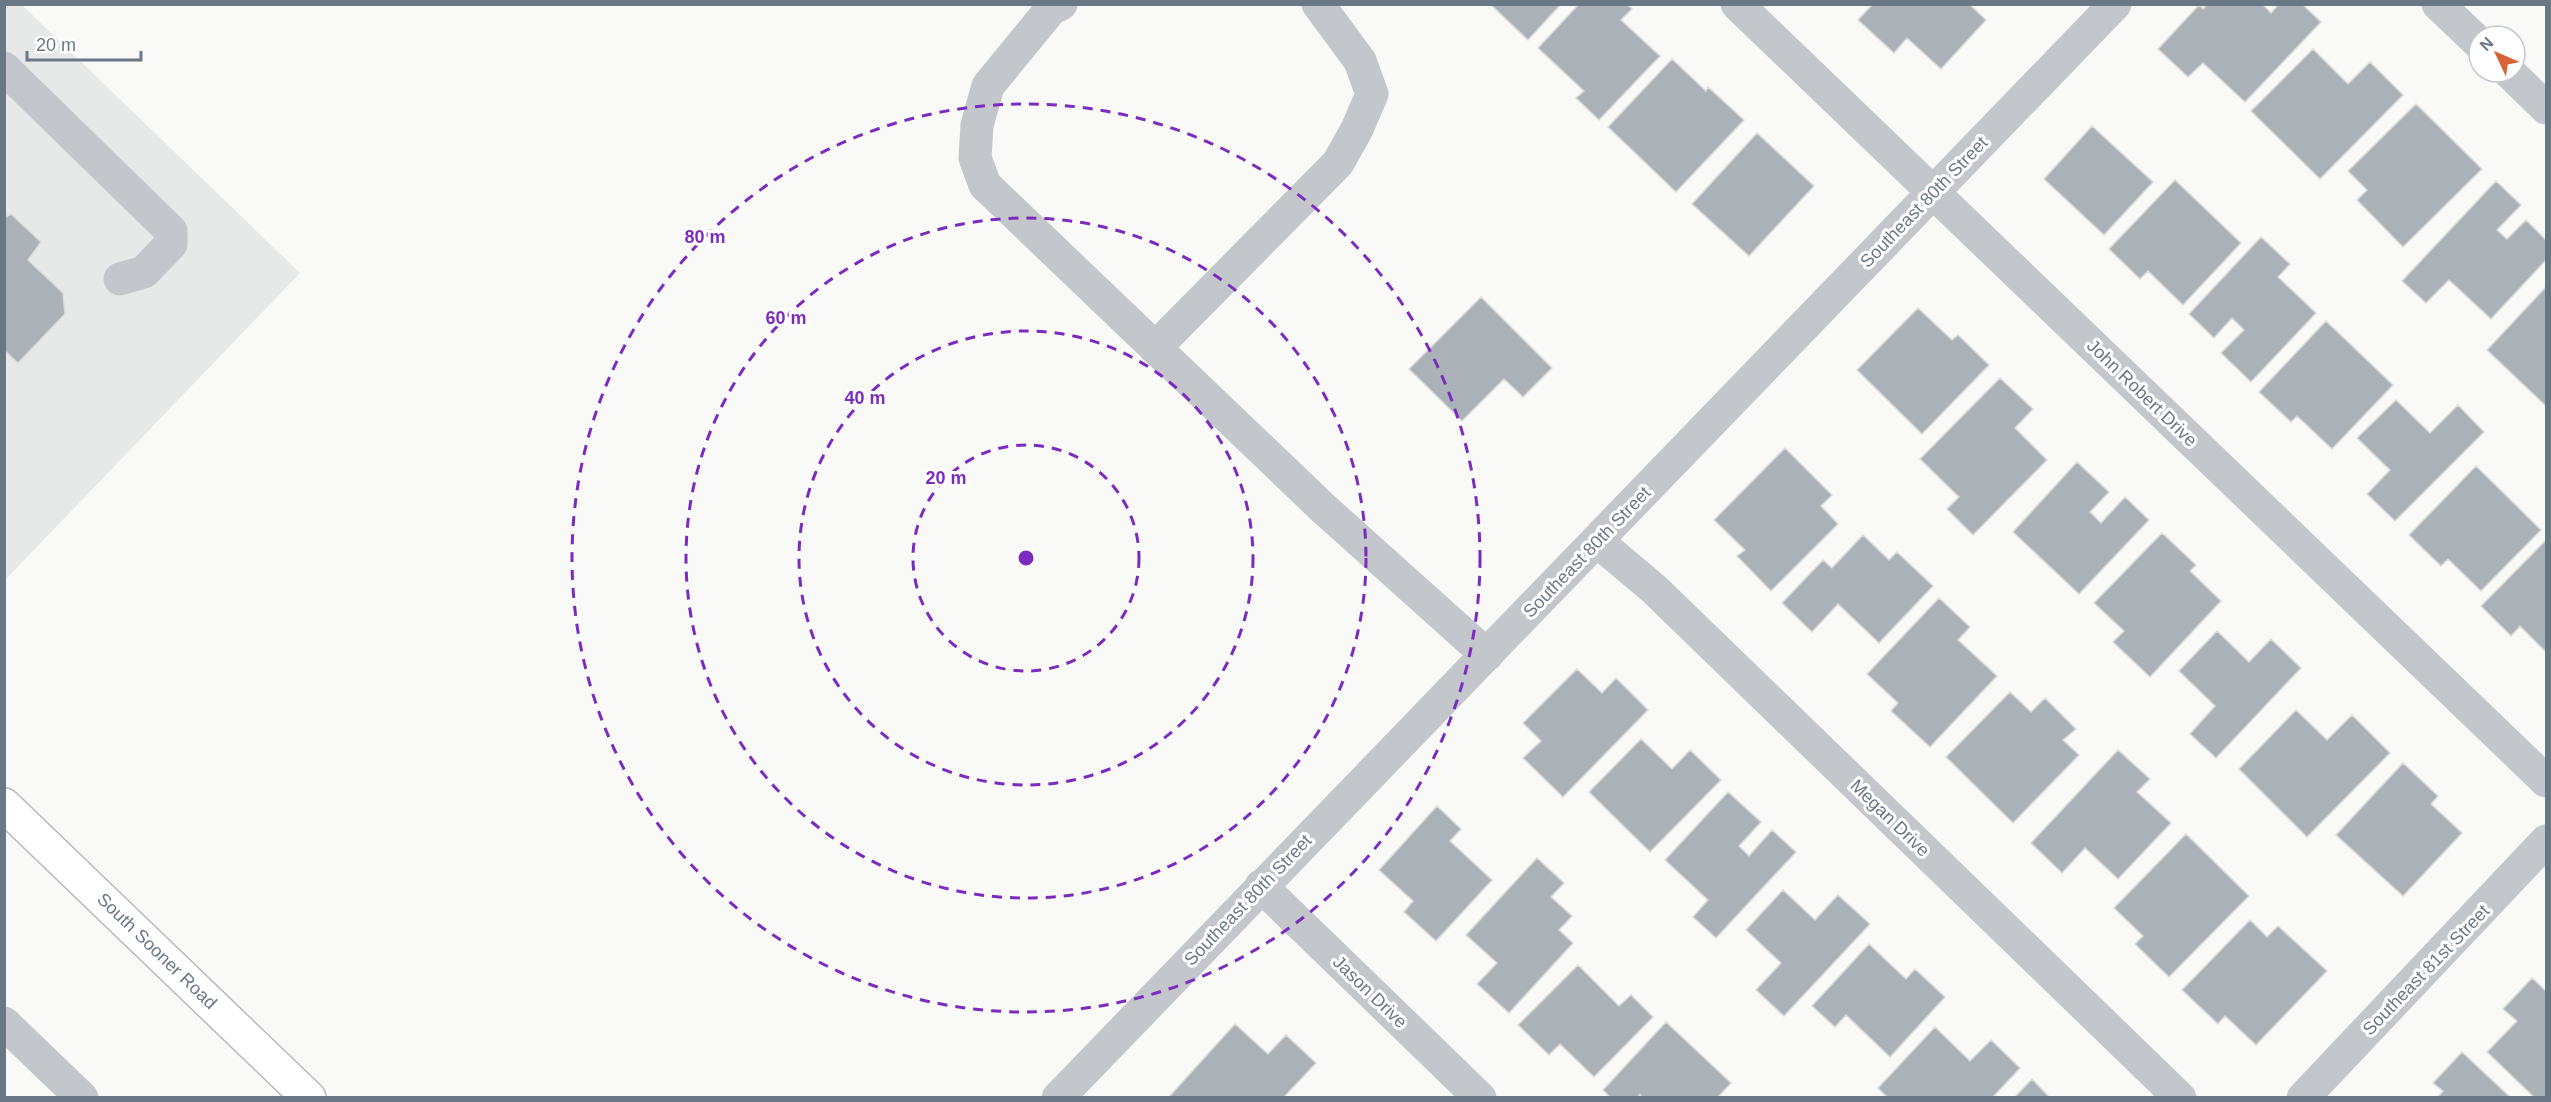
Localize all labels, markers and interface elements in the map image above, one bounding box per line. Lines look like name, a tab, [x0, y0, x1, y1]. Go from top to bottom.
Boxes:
scale bar	[27, 24, 141, 62]
north arrow	[2467, 24, 2527, 84]
text: N	[2476, 34, 2497, 54]
text: 20 m	[36, 35, 76, 55]
street label: Southeast 80th Street	[1856, 132, 1992, 272]
text: 80 m	[684, 227, 726, 247]
text: 60 m	[765, 308, 807, 328]
street label: John Robert Drive	[2083, 335, 2201, 451]
text: 40 m	[844, 388, 886, 408]
text: 20 m	[925, 468, 967, 488]
street label: Southeast 80th Street	[1519, 482, 1655, 622]
centre of rings	[1016, 548, 1036, 568]
street label: Megan Drive	[1846, 775, 1934, 861]
street label: Southeast 80th Street	[1180, 830, 1316, 970]
street label: South Sooner Road	[93, 889, 221, 1013]
street label: Southeast 81st Street	[2359, 901, 2493, 1039]
street label: Jason Drive	[1329, 952, 1411, 1032]

